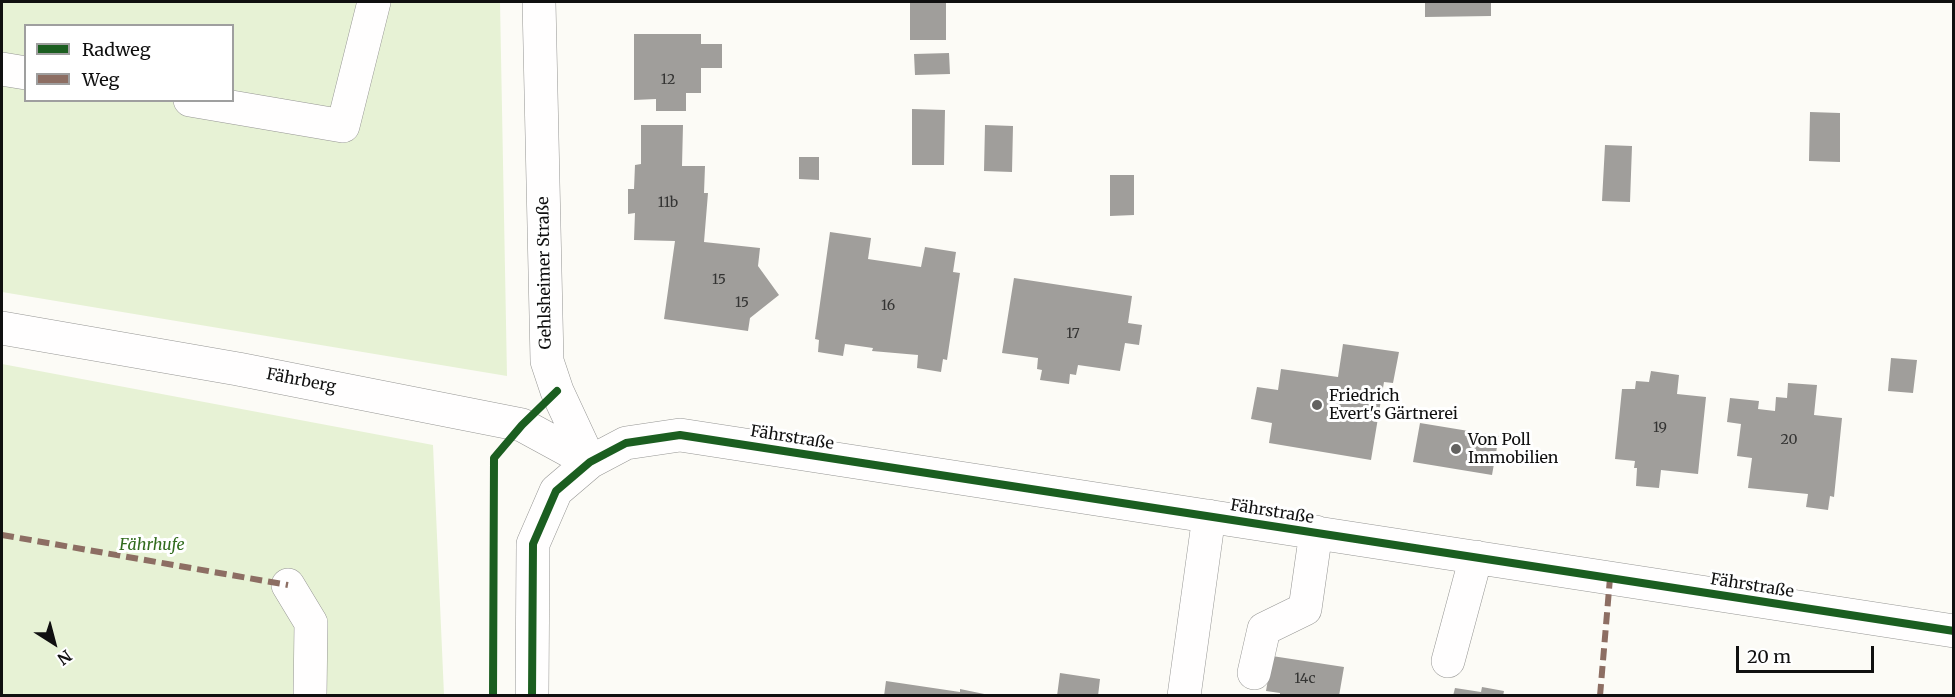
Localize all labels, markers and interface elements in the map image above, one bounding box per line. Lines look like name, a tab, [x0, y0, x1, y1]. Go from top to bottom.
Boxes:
legend	[24, 24, 234, 102]
text: Radweg	[82, 38, 151, 61]
text: Weg	[82, 68, 119, 91]
house number: 12	[661, 72, 675, 88]
house number: 11b	[658, 195, 678, 211]
street label: Gehlsheimer Straße	[534, 196, 556, 350]
house number: 15	[712, 272, 726, 288]
house number: 15	[735, 295, 749, 311]
house number: 16	[881, 298, 895, 314]
house number: 17	[1066, 326, 1080, 342]
street label: Fährberg	[265, 365, 337, 397]
place label: Friedrich Evert's Gärtnerei	[1329, 386, 1458, 424]
marker: Friedrich Evert's Gärtnerei	[1310, 398, 1324, 412]
house number: 19	[1653, 420, 1667, 436]
street label: Fährstraße	[749, 422, 835, 454]
place label: Von Poll Immobilien	[1468, 430, 1558, 468]
house number: 20	[1780, 432, 1798, 448]
marker: Von Poll Immobilien	[1449, 442, 1463, 456]
street label: Fährstraße	[1229, 496, 1315, 528]
park label: Fährhufe	[119, 535, 185, 555]
street label: Fährstraße	[1709, 570, 1795, 602]
north arrow	[24, 613, 84, 673]
scale bar	[1739, 634, 1877, 672]
text: 20 m	[1747, 645, 1791, 668]
text: N	[54, 646, 76, 669]
house number: 14c	[1294, 671, 1316, 687]

